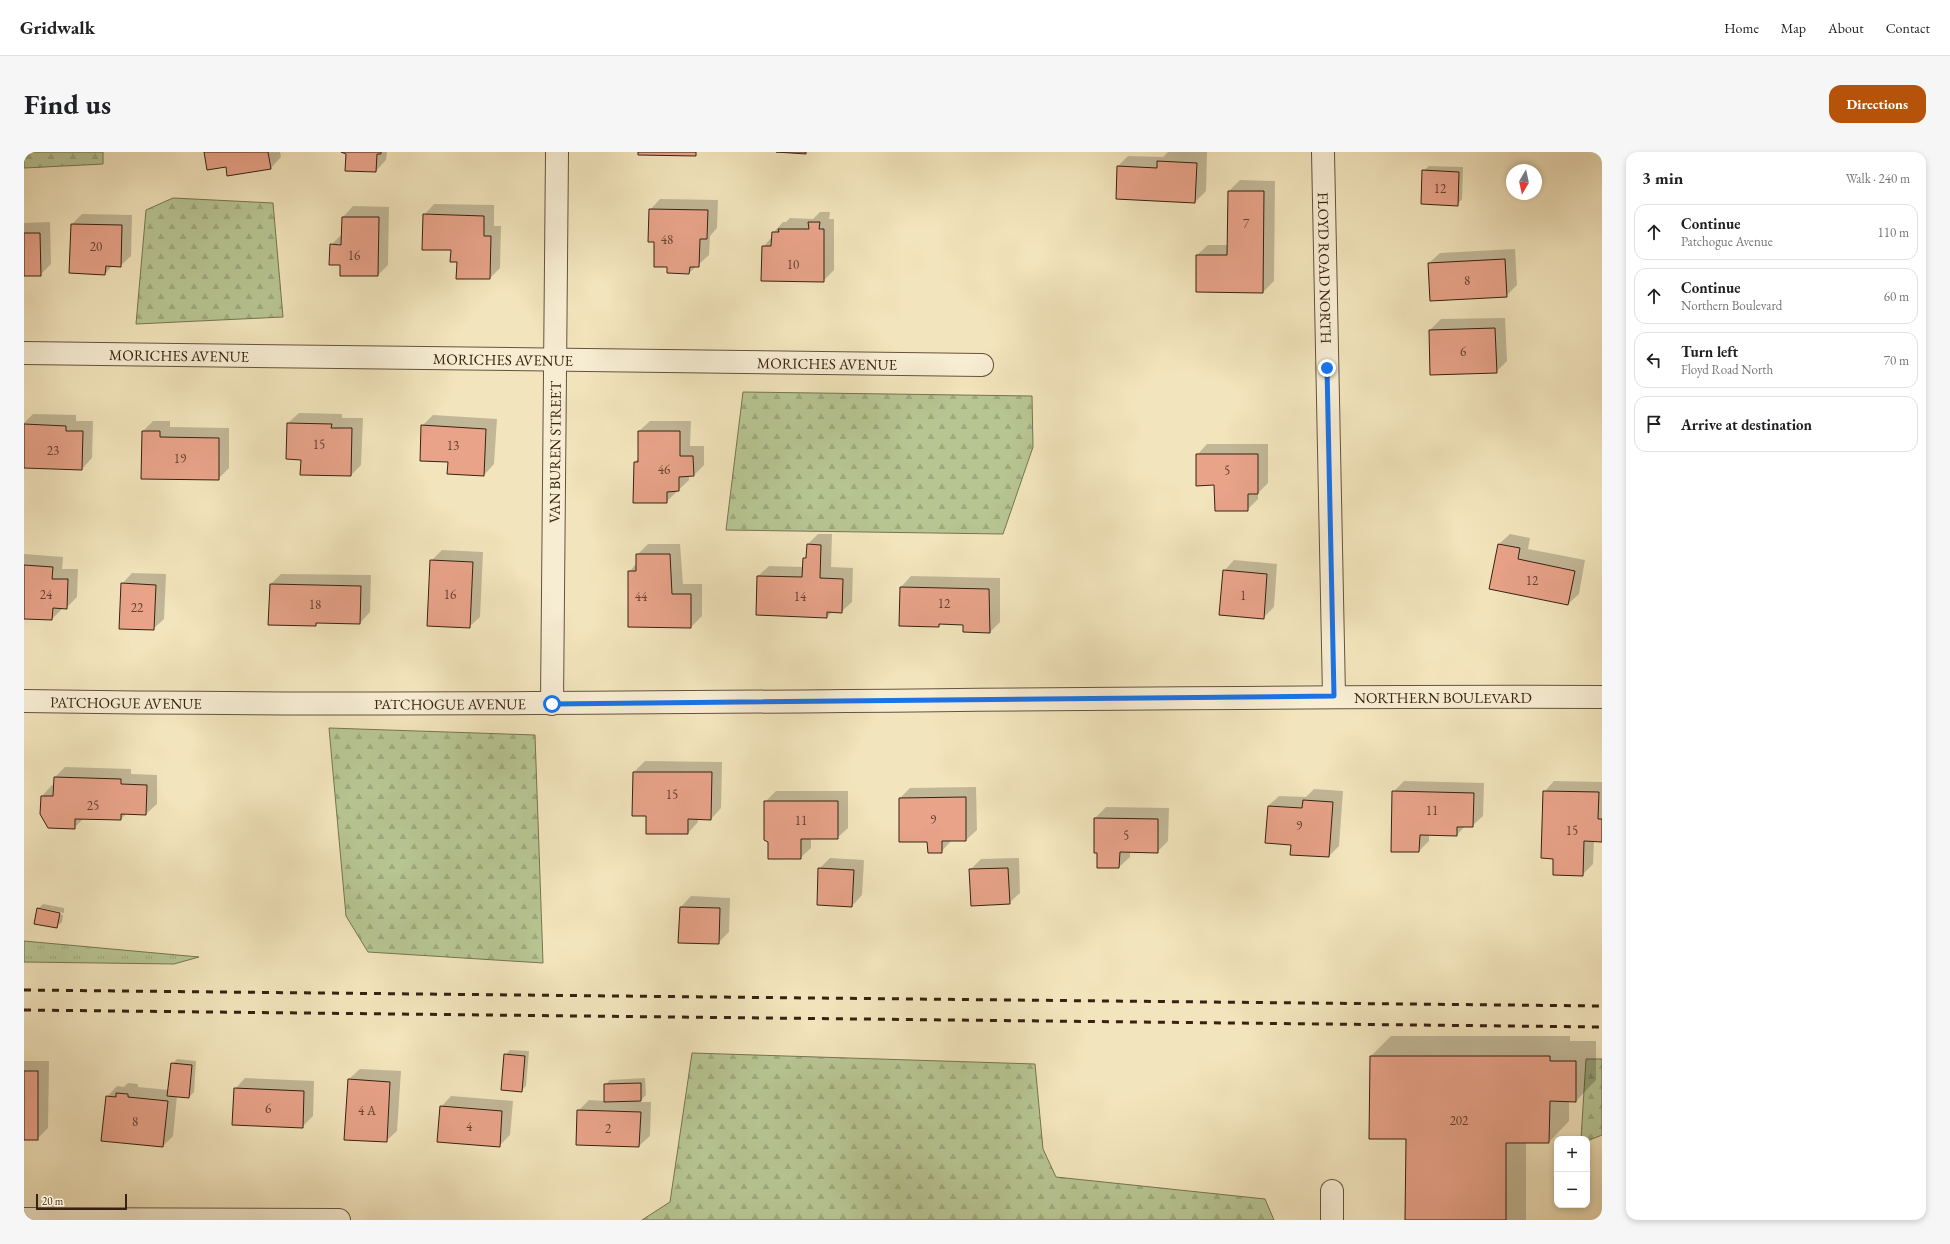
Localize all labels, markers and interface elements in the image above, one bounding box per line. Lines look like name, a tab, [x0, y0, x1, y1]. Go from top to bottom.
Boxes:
text: Gridwalk	[20, 15, 95, 40]
text: Home	[1724, 19, 1759, 37]
text: Map	[1781, 19, 1806, 37]
text: About	[1828, 19, 1864, 37]
text: Contact	[1886, 19, 1930, 37]
button: Directions	[1829, 85, 1926, 123]
text: Find us	[24, 86, 111, 122]
north arrow	[1506, 164, 1542, 200]
text: 3 min	[1642, 167, 1683, 189]
text: Walk · 240 m	[1846, 170, 1910, 187]
house number: 12	[1434, 180, 1447, 197]
street label: FLOYD ROAD NORTH	[1314, 192, 1336, 344]
text: Continue	[1681, 214, 1741, 233]
house number: 7	[1243, 215, 1250, 232]
icon: ahead	[1643, 221, 1665, 243]
text: 110 m	[1878, 224, 1909, 241]
house number: 48	[661, 231, 673, 248]
text: Patchogue Avenue	[1681, 233, 1773, 250]
house number: 20	[90, 238, 102, 255]
house number: 16	[348, 247, 360, 264]
house number: 10	[787, 256, 799, 273]
house number: 8	[1464, 272, 1470, 289]
text: Continue	[1681, 278, 1741, 297]
icon: ahead	[1643, 285, 1665, 307]
text: 60 m	[1884, 288, 1909, 305]
text: Northern Boulevard	[1681, 297, 1782, 314]
text: Turn left	[1681, 342, 1738, 361]
house number: 6	[1460, 343, 1466, 360]
street label: MORICHES AVENUE	[109, 345, 250, 365]
street label: MORICHES AVENUE	[433, 349, 574, 369]
icon: left	[1643, 349, 1665, 371]
text: 70 m	[1884, 352, 1909, 369]
street label: MORICHES AVENUE	[757, 353, 898, 373]
route end	[1318, 359, 1336, 377]
text: Floyd Road North	[1681, 361, 1773, 378]
street label: VAN BUREN STREET	[544, 380, 564, 523]
icon: arrive	[1643, 413, 1665, 435]
text: Arrive at destination	[1681, 415, 1812, 434]
house number: 15	[313, 436, 325, 453]
house number: 13	[447, 437, 459, 454]
house number: 23	[47, 442, 59, 459]
house number: 19	[174, 450, 187, 467]
house number: 46	[658, 461, 670, 478]
house number: 5	[1224, 462, 1230, 479]
house number: 12	[1526, 572, 1539, 589]
house number: 24	[40, 586, 53, 603]
house number: 16	[444, 586, 456, 603]
house number: 1	[1240, 587, 1246, 604]
house number: 44	[635, 588, 648, 605]
house number: 14	[794, 588, 807, 605]
house number: 12	[938, 595, 951, 612]
house number: 18	[309, 596, 321, 613]
house number: 22	[131, 599, 144, 616]
street label: NORTHERN BOULEVARD	[1354, 687, 1532, 707]
street label: PATCHOGUE AVENUE	[50, 692, 202, 712]
street label: PATCHOGUE AVENUE	[374, 694, 526, 713]
route start	[543, 695, 561, 713]
house number: 15	[666, 786, 678, 803]
house number: 25	[87, 797, 99, 814]
house number: 11	[1426, 802, 1438, 819]
house number: 9	[930, 811, 937, 828]
house number: 11	[795, 812, 807, 829]
house number: 9	[1296, 817, 1303, 834]
house number: 15	[1566, 822, 1578, 839]
house number: 5	[1123, 827, 1129, 844]
house number: 6	[265, 1100, 271, 1117]
house number: 4 A	[358, 1102, 377, 1119]
house number: 202	[1450, 1112, 1469, 1129]
house number: 8	[132, 1113, 138, 1130]
house number: 4	[466, 1118, 473, 1135]
house number: 2	[605, 1120, 612, 1137]
map controls	[1554, 1136, 1590, 1208]
button: +	[1554, 1136, 1590, 1172]
button: −	[1554, 1172, 1590, 1208]
scale bar	[36, 1192, 127, 1211]
text: 20 m	[42, 1194, 63, 1208]

